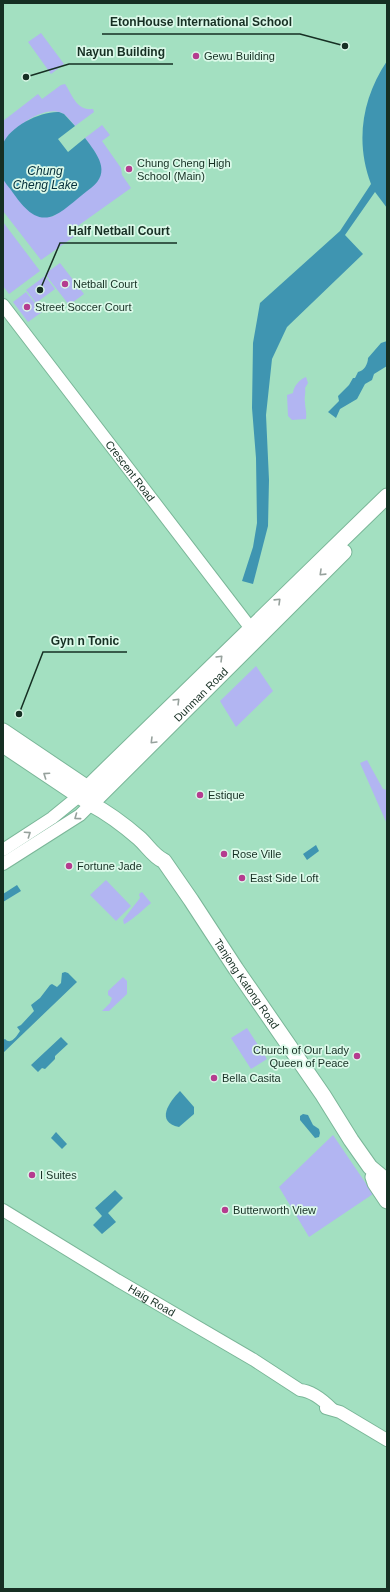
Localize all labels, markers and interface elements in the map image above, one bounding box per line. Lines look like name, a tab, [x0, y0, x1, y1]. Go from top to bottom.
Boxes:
callout: EtonHouse International School	[102, 10, 300, 34]
text: EtonHouse International School	[110, 15, 292, 29]
callout: Nayun Building	[69, 40, 173, 64]
text: Nayun Building	[77, 45, 165, 59]
place label: Gewu Building	[204, 50, 275, 62]
marker: Gewu Building	[191, 51, 201, 61]
place label: Chung Cheng High School (Main)	[137, 157, 231, 182]
water label: Chung Cheng Lake	[13, 164, 78, 192]
marker: Chung Cheng High School (Main)	[124, 164, 134, 174]
callout: Half Netball Court	[60, 219, 177, 243]
text: Half Netball Court	[68, 224, 170, 238]
place label: Netball Court	[73, 278, 137, 290]
marker: Netball Court	[60, 279, 70, 289]
place label: Street Soccer Court	[35, 301, 132, 313]
marker: Street Soccer Court	[22, 302, 32, 312]
street label: Crescent Road	[103, 438, 157, 504]
one-way arrow	[319, 568, 327, 576]
one-way arrow	[273, 598, 281, 606]
callout: Gyn n Tonic	[43, 628, 127, 652]
text: Gyn n Tonic	[51, 634, 120, 648]
one-way arrow	[215, 655, 223, 663]
street label: Dunman Road	[171, 665, 230, 724]
one-way arrow	[172, 698, 180, 706]
one-way arrow	[150, 736, 158, 744]
one-way arrow	[43, 772, 50, 779]
place label: Estique	[208, 789, 245, 801]
marker: Estique	[195, 790, 205, 800]
one-way arrow	[74, 812, 81, 819]
one-way arrow	[23, 832, 30, 839]
place label: Rose Ville	[232, 848, 281, 860]
marker: Rose Ville	[219, 849, 229, 859]
place label: Fortune Jade	[77, 860, 142, 872]
marker: Fortune Jade	[64, 861, 74, 871]
place label: East Side Loft	[250, 872, 319, 884]
marker: East Side Loft	[237, 873, 247, 883]
street label: Tanjong Katong Road	[212, 937, 281, 1031]
place label: Church of Our Lady Queen of Peace	[253, 1044, 349, 1069]
marker: Church of Our Lady Queen of Peace	[352, 1051, 362, 1061]
place label: Bella Casita	[222, 1072, 282, 1084]
marker: Bella Casita	[209, 1073, 219, 1083]
place label: I Suites	[40, 1169, 77, 1181]
marker: I Suites	[27, 1170, 37, 1180]
place label: Butterworth View	[233, 1204, 316, 1216]
marker: Butterworth View	[220, 1205, 230, 1215]
street label: Haig Road	[126, 1282, 177, 1319]

